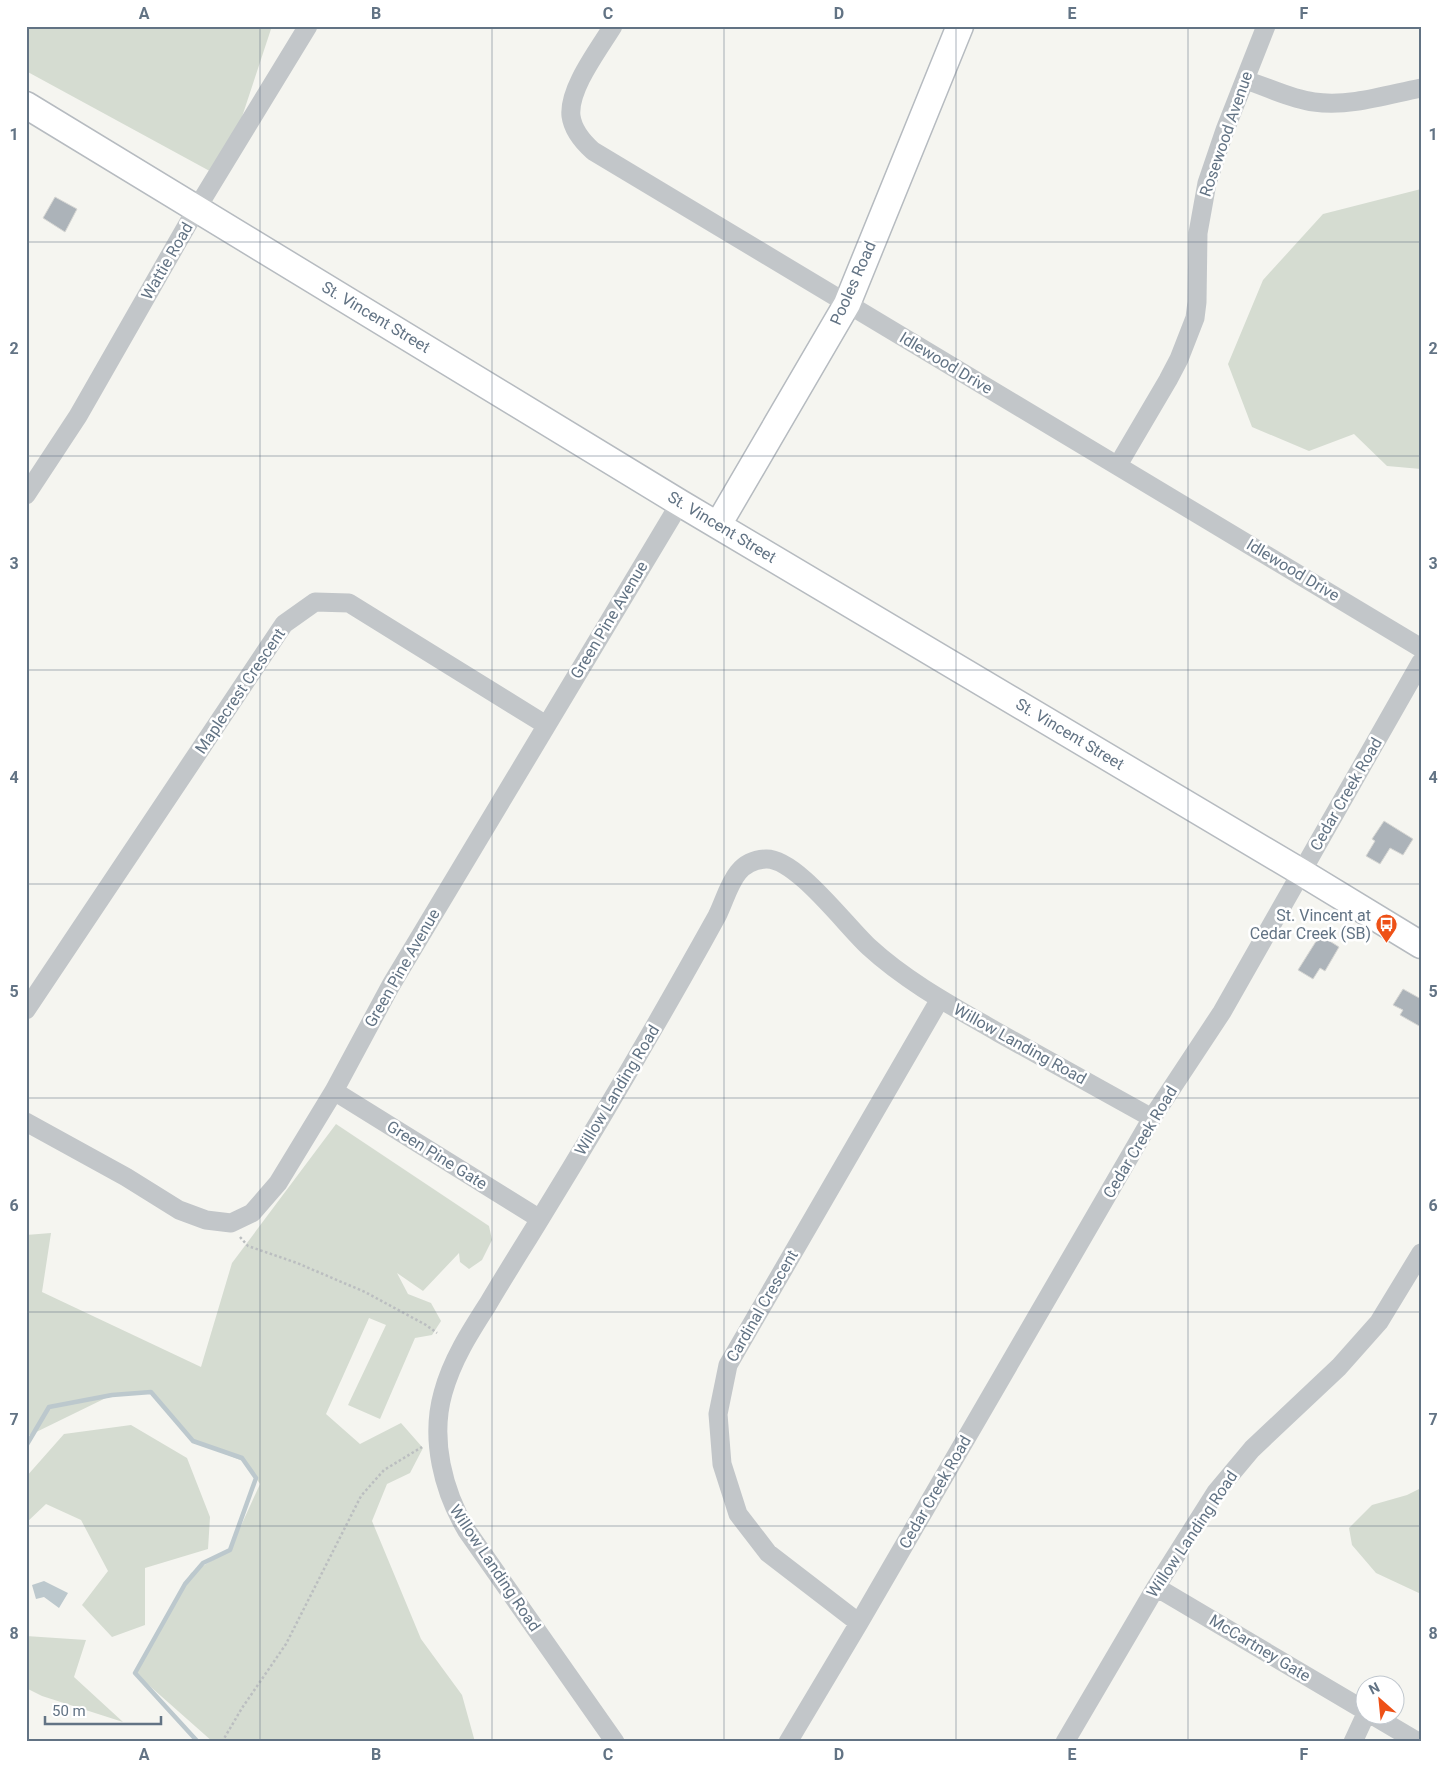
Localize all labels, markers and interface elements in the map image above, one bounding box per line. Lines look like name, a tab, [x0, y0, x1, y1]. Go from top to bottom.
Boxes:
text: A	[139, 4, 150, 23]
text: B	[371, 4, 381, 23]
text: C	[603, 4, 613, 23]
text: D	[834, 4, 844, 23]
text: E	[1068, 4, 1077, 23]
text: F	[1300, 4, 1309, 23]
street label: Rosewood Avenue	[1196, 69, 1256, 199]
text: 1	[9, 125, 19, 144]
text: 1	[1428, 125, 1438, 144]
street label: Wattie Road	[137, 219, 197, 303]
street label: Pooles Road	[826, 238, 880, 328]
street label: St. Vincent Street	[318, 277, 434, 357]
street label: Idlewood Drive	[896, 328, 996, 398]
text: 2	[9, 339, 19, 358]
text: 2	[1428, 339, 1438, 358]
street label: St. Vincent Street	[664, 487, 780, 567]
street label: Idlewood Drive	[1243, 535, 1343, 605]
text: 3	[9, 554, 19, 573]
text: 3	[1428, 554, 1438, 573]
street label: Green Pine Avenue	[566, 558, 652, 682]
street label: Maplecrest Crescent	[191, 625, 289, 757]
street label: St. Vincent Street	[1012, 694, 1128, 774]
street label: Cedar Creek Road	[1306, 734, 1386, 854]
text: 4	[9, 768, 19, 787]
text: 4	[1428, 768, 1438, 787]
street label: Green Pine Avenue	[360, 905, 444, 1031]
place label: St. Vincent at Cedar Creek (SB)	[1250, 906, 1371, 943]
bus stop icon: St. Vincent at Cedar Creek (SB)	[1375, 912, 1399, 943]
text: 5	[9, 982, 19, 1001]
text: 5	[1428, 982, 1438, 1001]
street label: Willow Landing Road	[950, 1000, 1090, 1088]
street label: Willow Landing Road	[571, 1021, 663, 1159]
street label: Cedar Creek Road	[1099, 1082, 1181, 1202]
street label: Green Pine Gate	[383, 1117, 491, 1193]
text: 6	[9, 1196, 19, 1215]
text: 6	[1428, 1196, 1438, 1215]
street label: Cardinal Crescent	[722, 1247, 802, 1365]
text: 7	[9, 1410, 19, 1429]
text: 7	[1428, 1410, 1438, 1429]
street label: Cedar Creek Road	[895, 1432, 975, 1552]
street label: Willow Landing Road	[1143, 1467, 1241, 1601]
street label: Willow Landing Road	[446, 1501, 544, 1635]
street label: McCartney Gate	[1206, 1610, 1314, 1686]
text: 8	[9, 1624, 19, 1643]
text: 8	[1428, 1624, 1438, 1643]
north arrow	[1354, 1676, 1404, 1726]
text: N	[1366, 1679, 1382, 1698]
scale bar	[45, 1693, 161, 1725]
text: 50 m	[52, 1702, 86, 1720]
text: A	[139, 1745, 150, 1764]
text: B	[371, 1745, 381, 1764]
text: C	[603, 1745, 613, 1764]
text: D	[834, 1745, 844, 1764]
text: E	[1068, 1745, 1077, 1764]
text: F	[1300, 1745, 1309, 1764]

